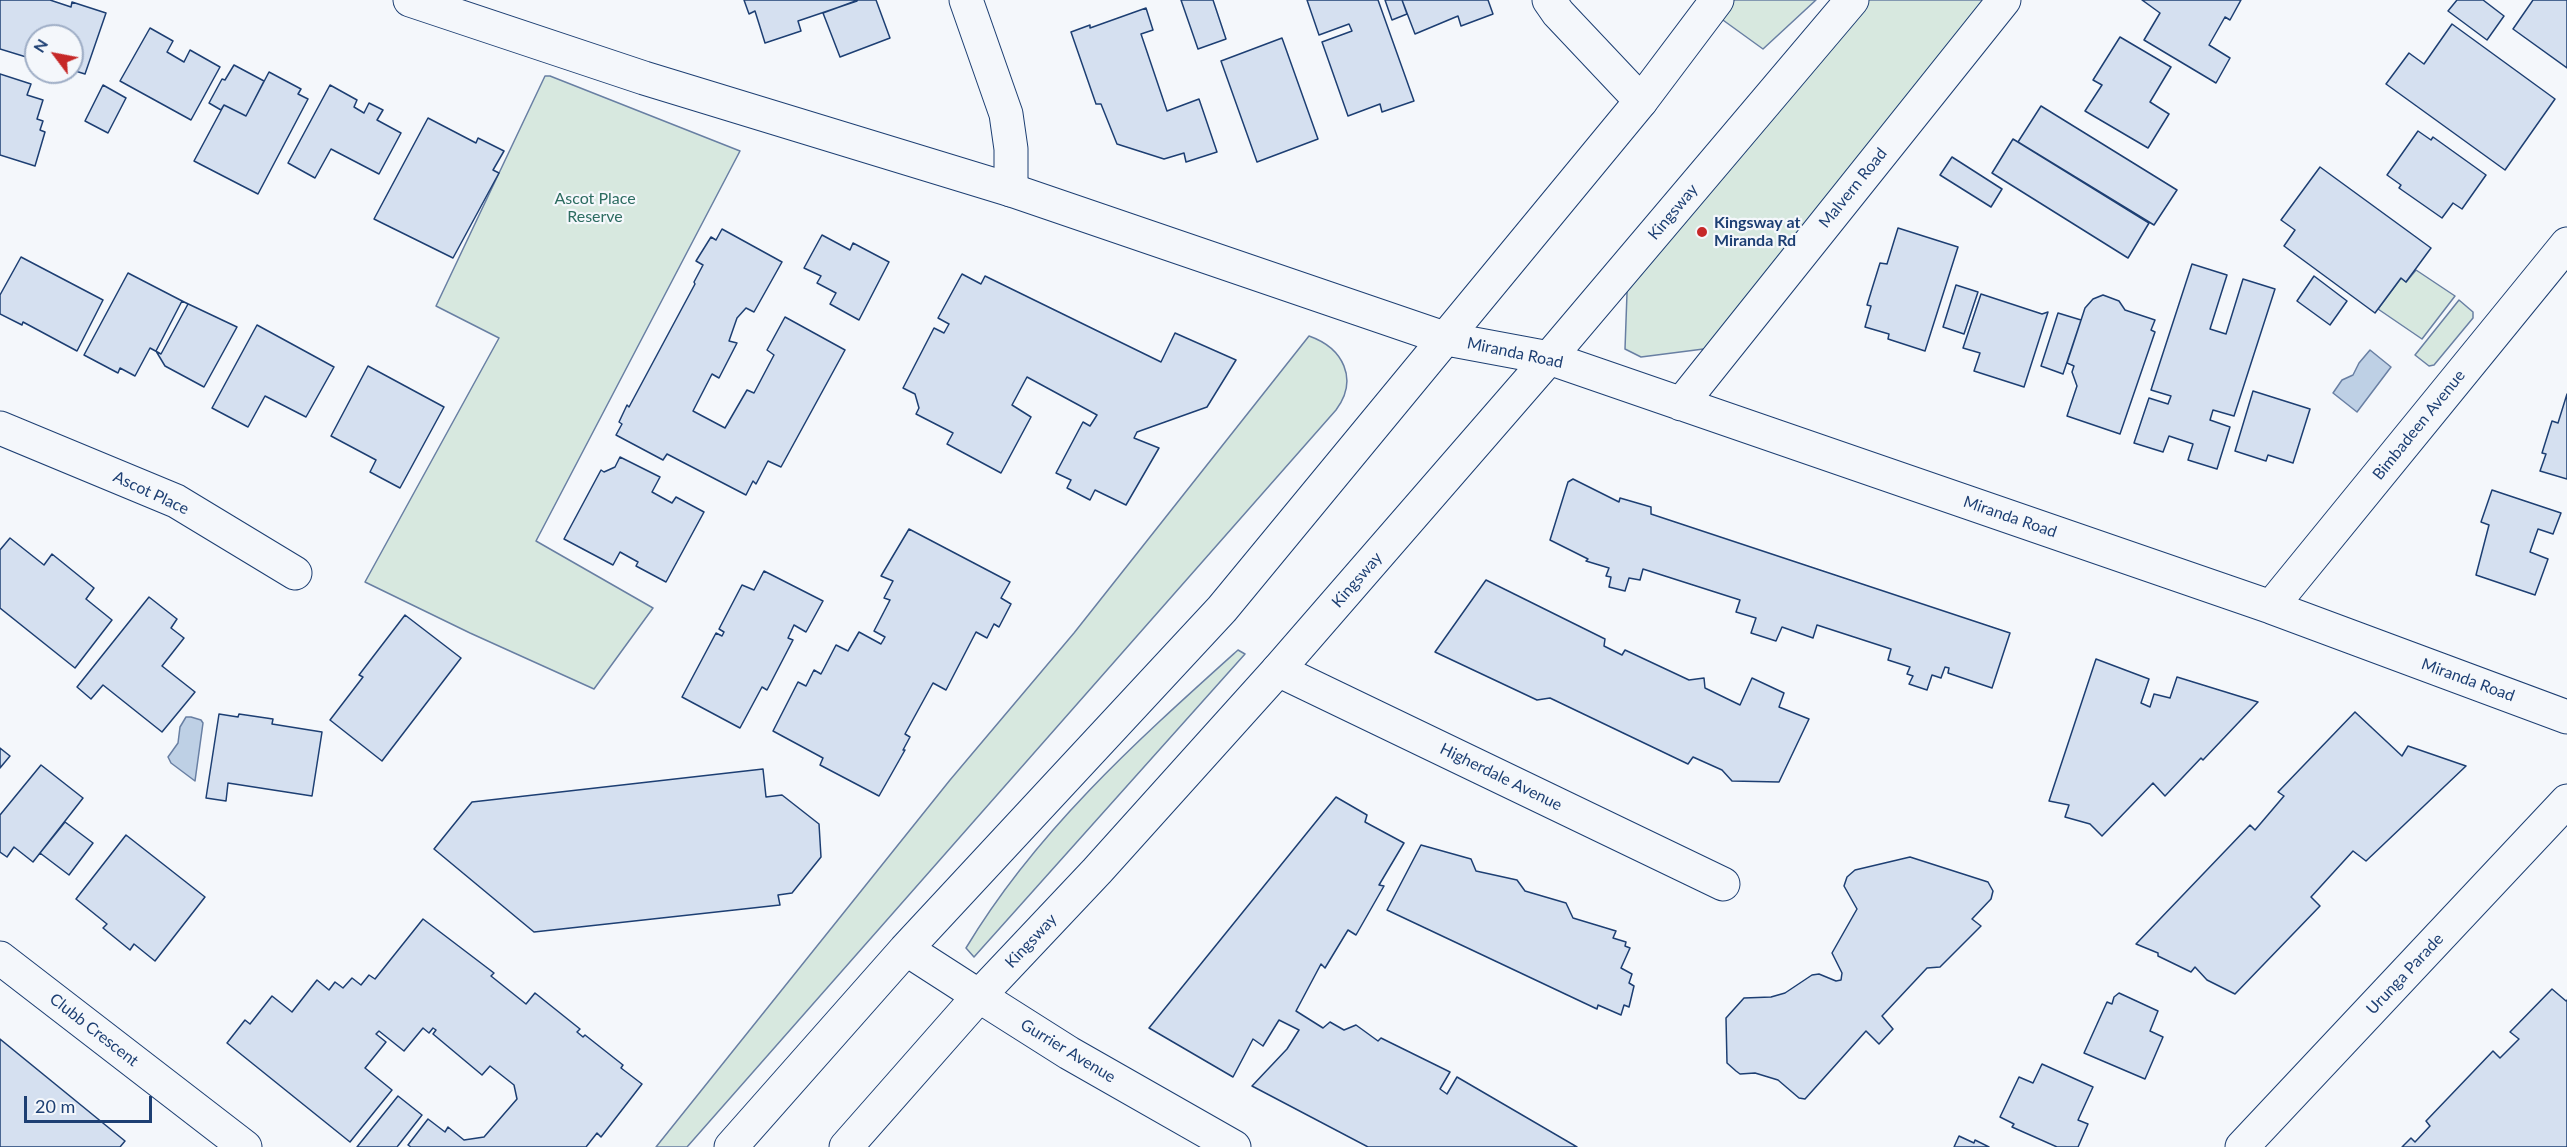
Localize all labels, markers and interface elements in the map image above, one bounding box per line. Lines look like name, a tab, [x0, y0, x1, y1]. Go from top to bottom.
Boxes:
north arrow	[24, 24, 84, 84]
text: N	[29, 35, 51, 56]
street label: Malvern Road	[1815, 144, 1891, 232]
street label: Kingsway	[1644, 180, 1702, 244]
park label: Ascot Place Reserve	[554, 189, 636, 227]
place label: Kingsway at Miranda Rd	[1714, 213, 1800, 251]
marker: Kingsway at Miranda Rd	[1695, 225, 1709, 239]
street label: Miranda Road	[1465, 333, 1565, 373]
street label: Bimbadeen Avenue	[2369, 366, 2469, 484]
street label: Ascot Place	[110, 467, 192, 519]
street label: Miranda Road	[1961, 492, 2059, 542]
street label: Kingsway	[1328, 548, 1386, 612]
street label: Miranda Road	[2419, 654, 2517, 706]
street label: Higherdale Avenue	[1437, 739, 1565, 815]
street label: Kingsway	[1001, 910, 1061, 972]
street label: Urunga Parade	[2363, 929, 2447, 1019]
street label: Clubb Crescent	[46, 989, 142, 1071]
street label: Gurrier Avenue	[1017, 1015, 1119, 1087]
scale bar	[27, 1084, 154, 1122]
text: 20 m	[35, 1095, 75, 1117]

